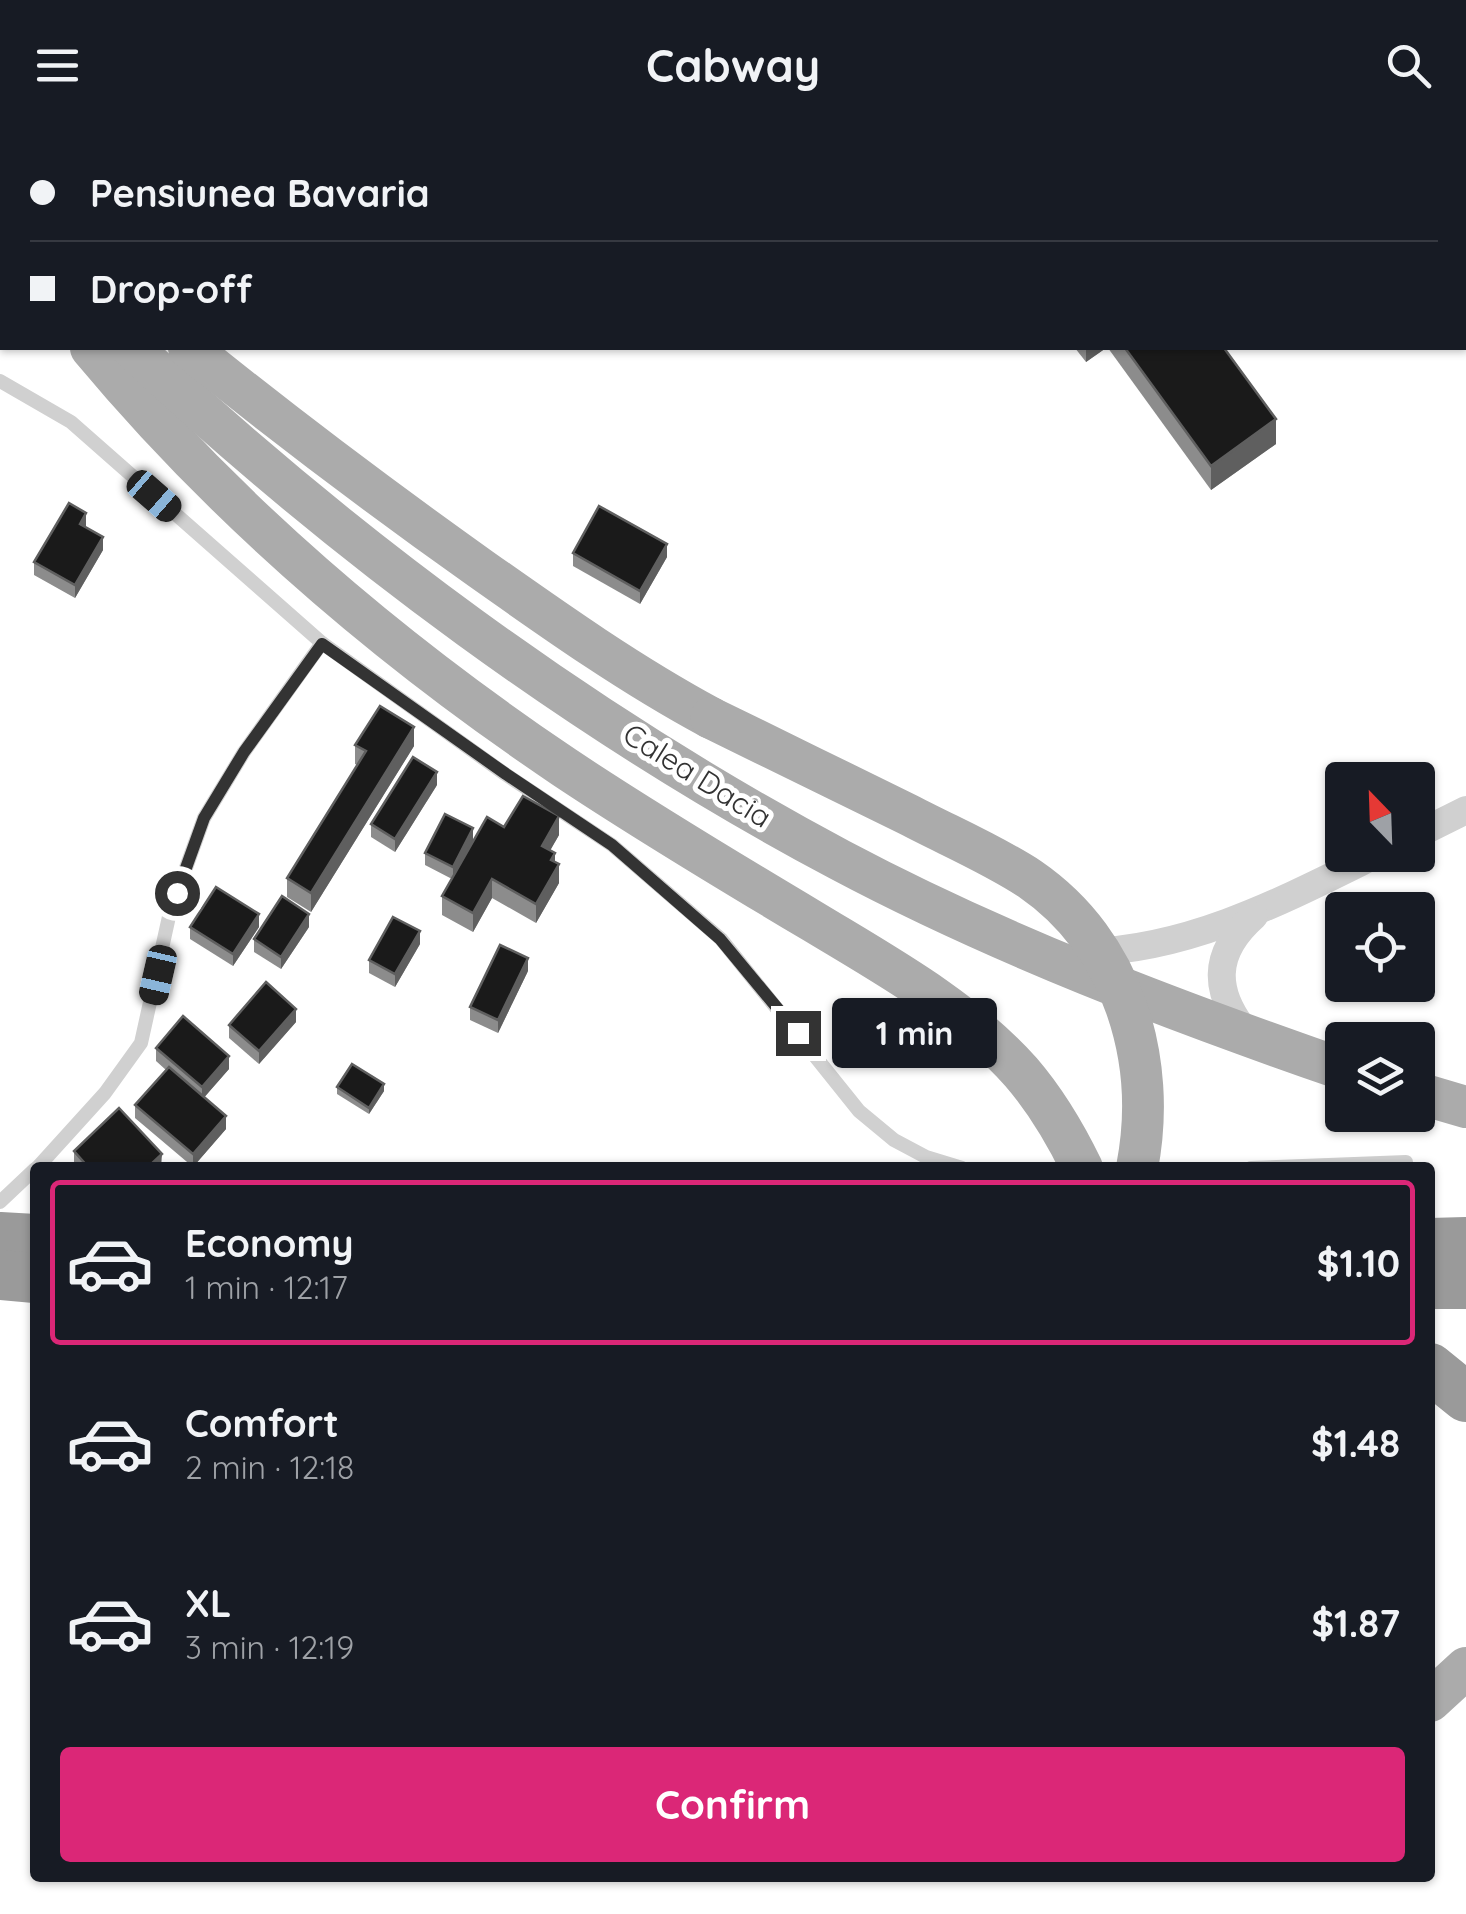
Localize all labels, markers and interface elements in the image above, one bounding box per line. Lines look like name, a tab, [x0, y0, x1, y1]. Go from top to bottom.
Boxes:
text: Cabway	[646, 37, 820, 93]
icon: menu	[30, 38, 85, 93]
icon: search	[1381, 38, 1436, 93]
text: Pensiunea Bavaria	[90, 169, 430, 217]
text: Drop-off	[90, 265, 252, 313]
car	[122, 465, 186, 527]
street label: Calea Dacia	[616, 715, 779, 836]
north arrow	[1325, 762, 1435, 872]
map controls	[1325, 762, 1435, 1132]
route start	[155, 871, 200, 916]
button: locate	[1325, 892, 1435, 1002]
car	[137, 942, 179, 1008]
callout: 1 min	[833, 998, 998, 1068]
route end	[776, 1011, 821, 1056]
text: 1 min	[876, 1013, 953, 1053]
button: layers	[1325, 1022, 1435, 1132]
icon: car	[65, 1218, 155, 1308]
text: Economy	[185, 1219, 354, 1267]
text: $1.10	[1317, 1239, 1400, 1287]
text: 1 min · 12:17	[185, 1267, 348, 1307]
icon: car	[65, 1398, 155, 1488]
text: Comfort	[185, 1399, 339, 1447]
text: $1.48	[1311, 1419, 1400, 1467]
text: 2 min · 12:18	[185, 1447, 354, 1487]
icon: car	[65, 1578, 155, 1668]
text: XL	[185, 1579, 231, 1627]
text: $1.87	[1311, 1599, 1400, 1647]
text: 3 min · 12:19	[185, 1627, 354, 1667]
button: Confirm	[60, 1747, 1405, 1862]

